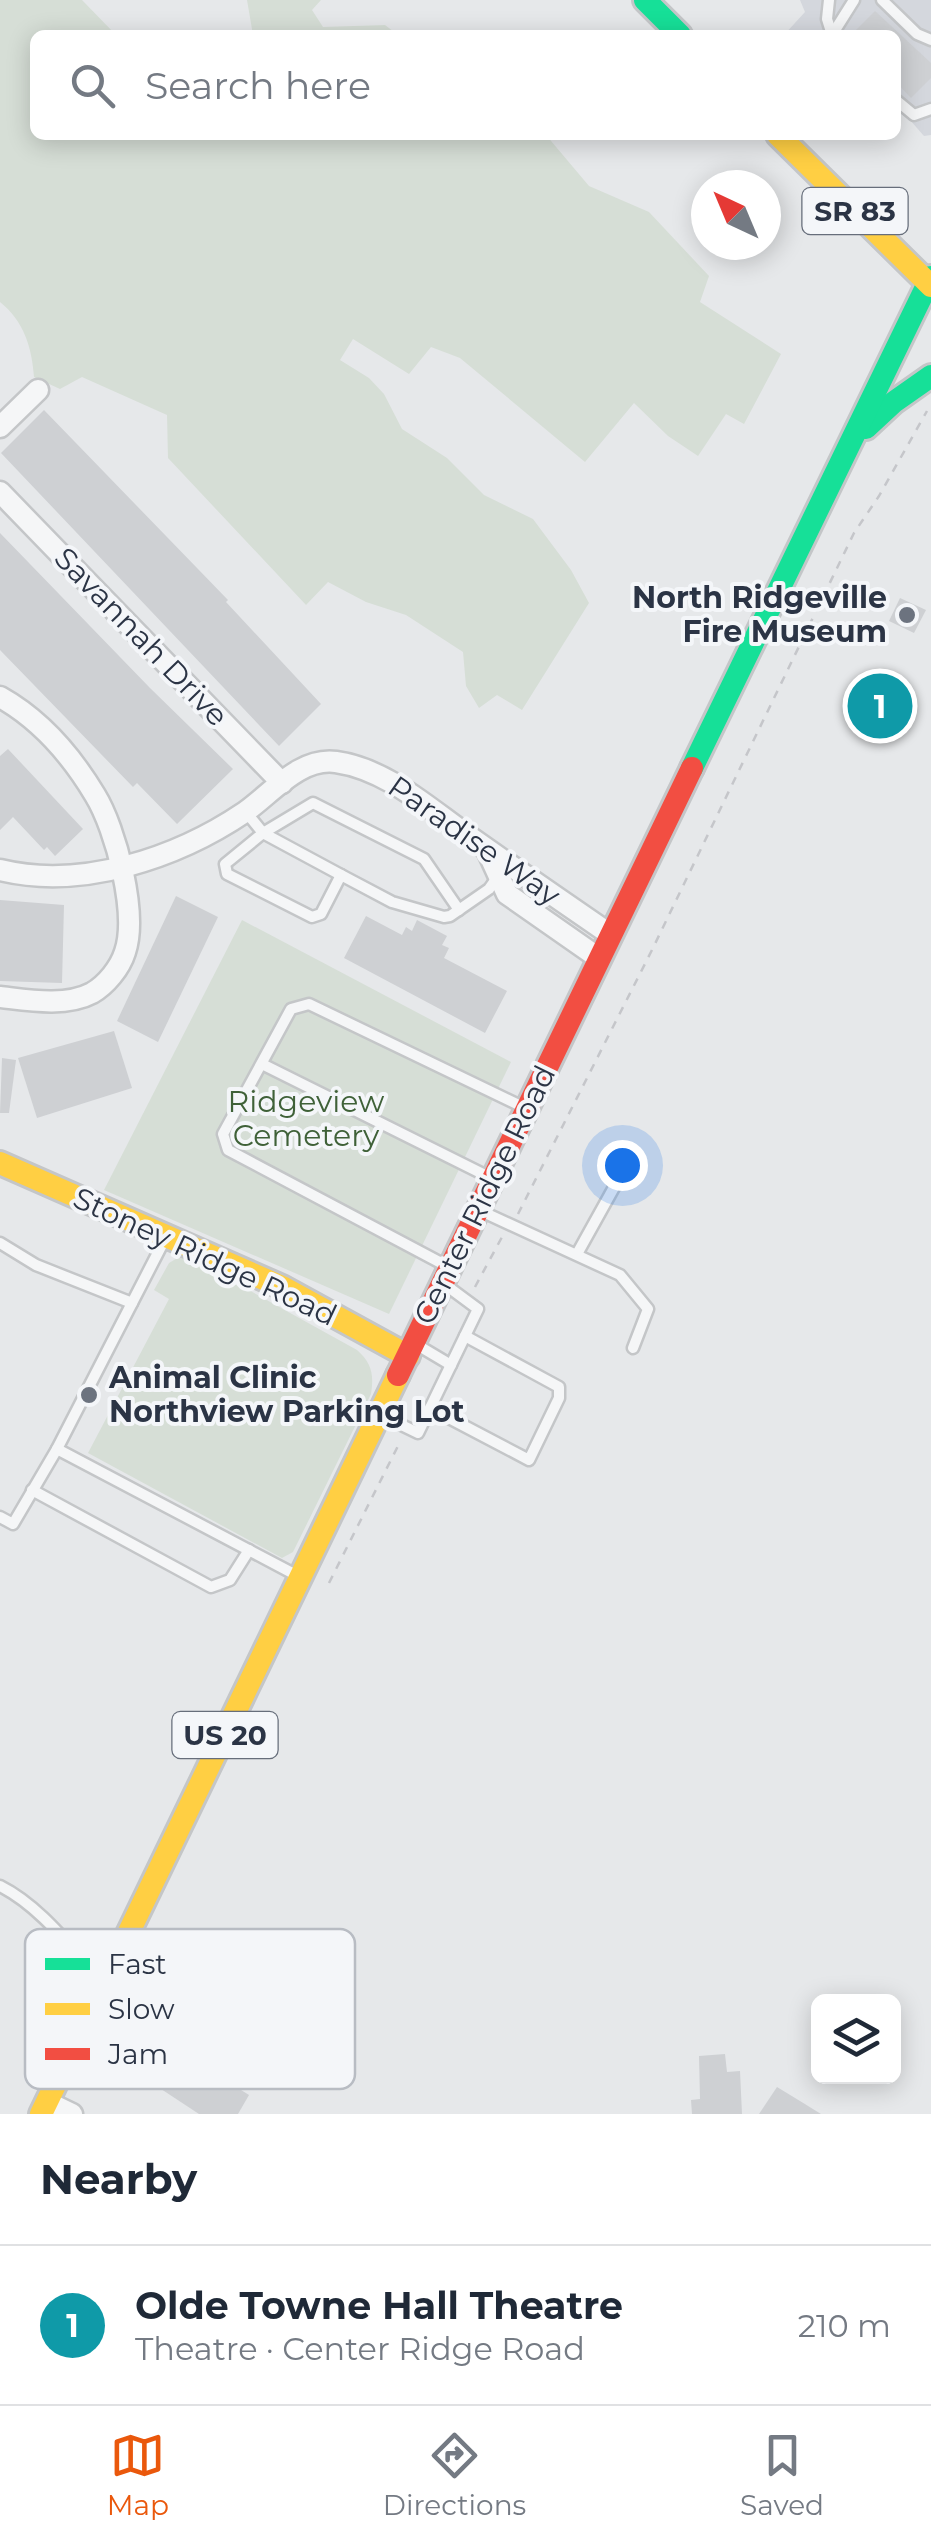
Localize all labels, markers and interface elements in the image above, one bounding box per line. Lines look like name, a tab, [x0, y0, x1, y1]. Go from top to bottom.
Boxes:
search box	[30, 30, 901, 140]
icon: search	[65, 58, 120, 113]
text: Search here	[145, 62, 371, 109]
north arrow	[691, 170, 781, 260]
road number: SR 83	[802, 188, 908, 234]
street label: Savannah Drive	[47, 540, 236, 734]
place label: North Ridgeville Fire Museum	[632, 579, 887, 650]
marker: North Ridgeville Fire Museum	[896, 604, 918, 626]
pin: 1	[848, 668, 912, 744]
street label: Paradise Way	[381, 768, 568, 914]
street label: Center Ridge Road	[406, 1059, 563, 1330]
park label: Ridgeview Cemetery	[228, 1083, 385, 1154]
your location	[597, 1140, 648, 1191]
street label: Stoney Ridge Road	[68, 1179, 343, 1334]
place label: Animal Clinic Northview Parking Lot	[108, 1359, 465, 1430]
marker: Animal Clinic Northview Parking Lot	[78, 1384, 100, 1406]
road number: US 20	[172, 1712, 278, 1758]
legend	[25, 1929, 355, 2089]
text: Fast	[108, 1947, 167, 1981]
text: Slow	[108, 1992, 175, 2026]
map controls	[811, 1994, 901, 2084]
button: layers	[811, 1994, 901, 2084]
text: Jam	[107, 2037, 168, 2071]
text: Nearby	[40, 2153, 197, 2205]
text: Olde Towne Hall Theatre	[135, 2282, 623, 2329]
text: 1	[66, 2306, 79, 2345]
text: 210 m	[798, 2306, 891, 2345]
text: Theatre · Center Ridge Road	[135, 2329, 585, 2368]
tab: Map	[107, 2428, 169, 2522]
tab: Directions	[383, 2428, 526, 2522]
tab: Saved	[740, 2428, 824, 2522]

